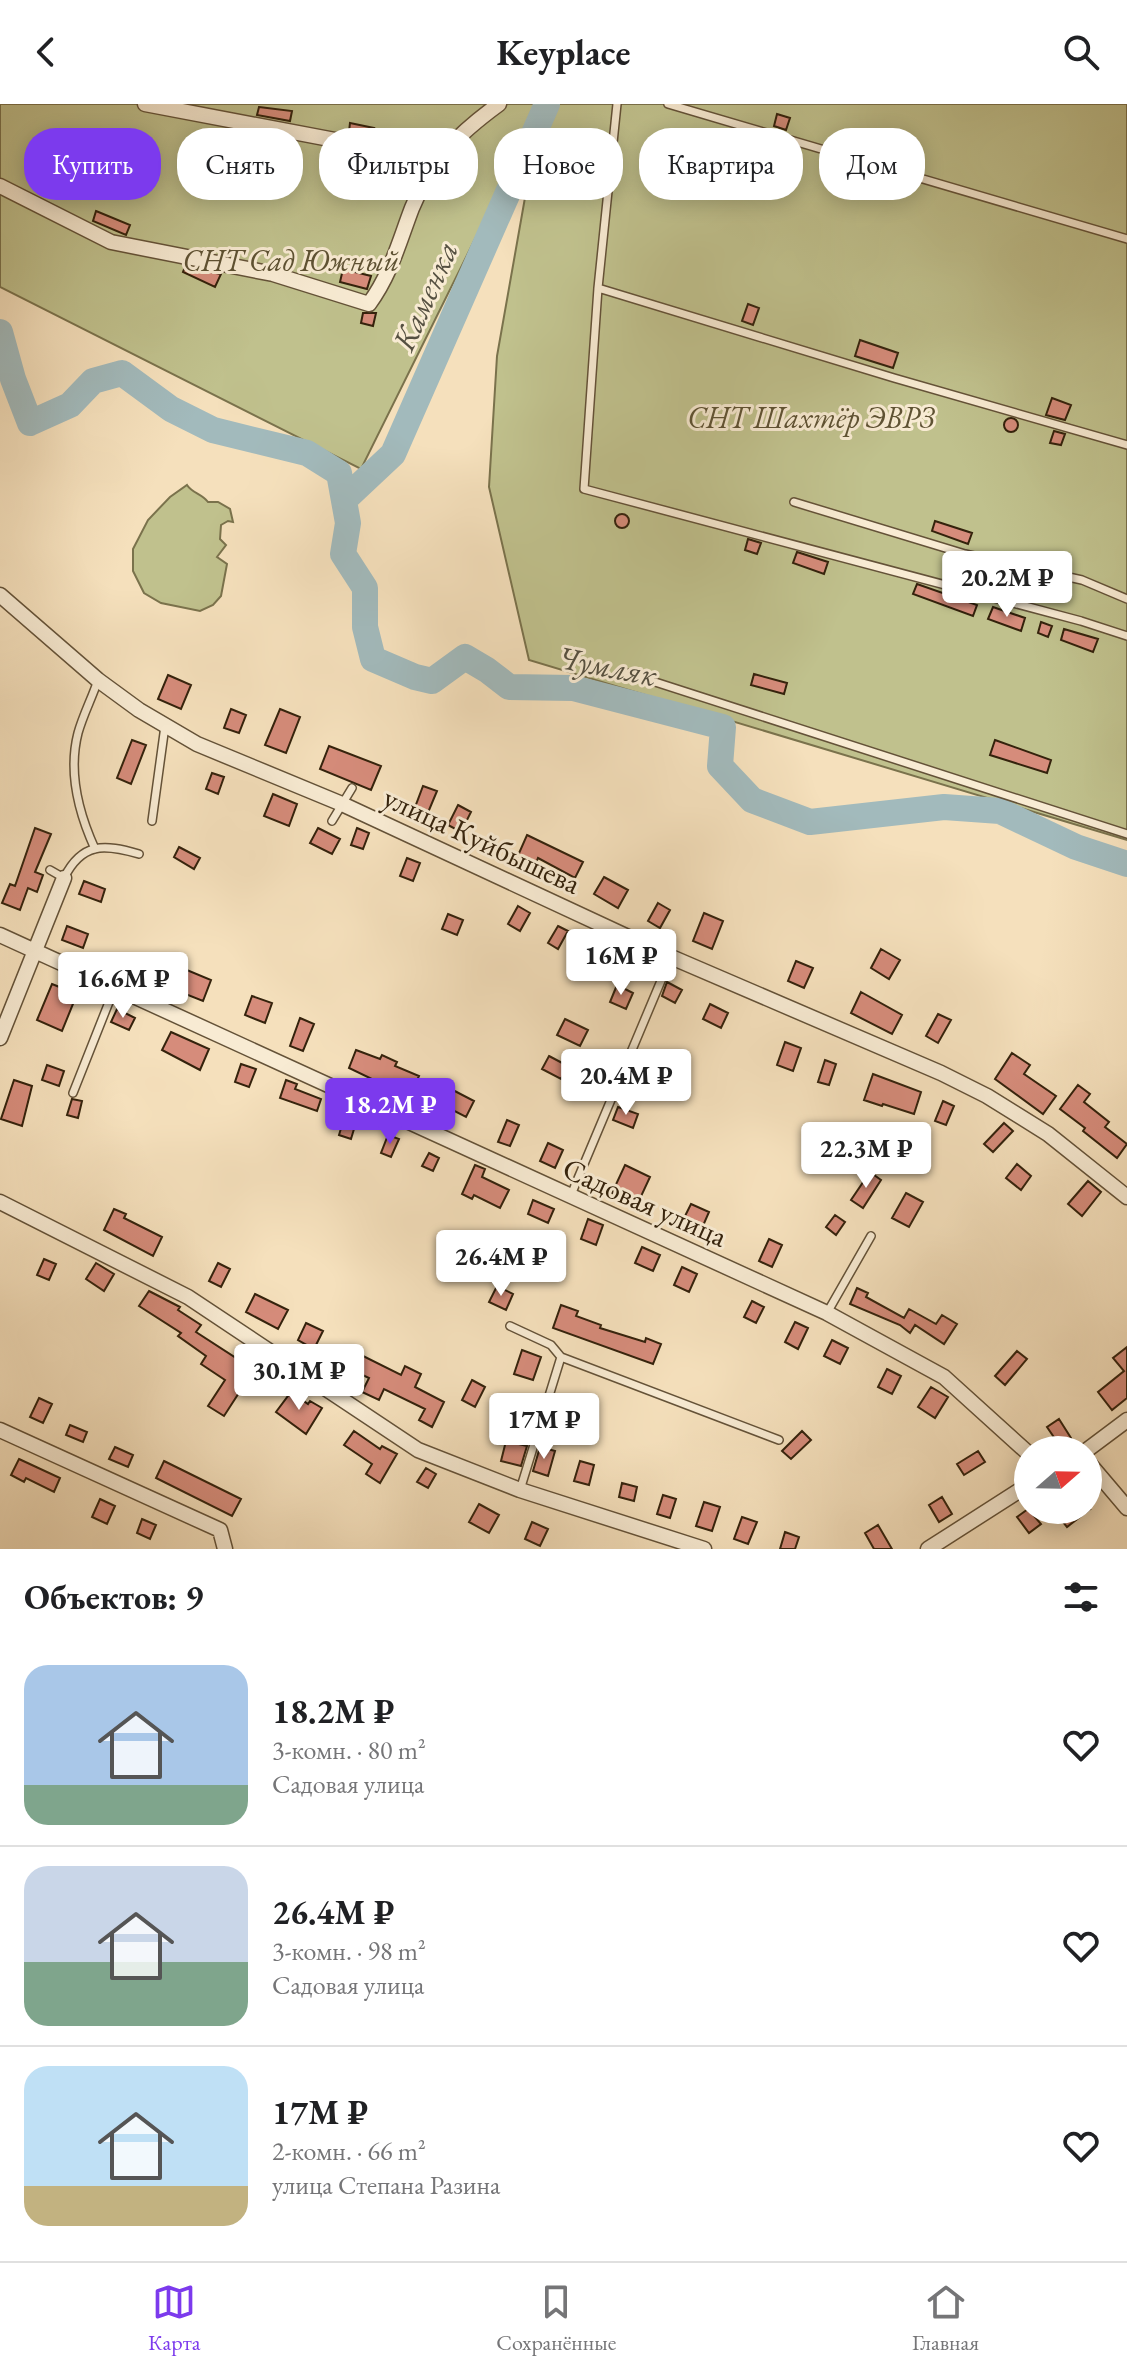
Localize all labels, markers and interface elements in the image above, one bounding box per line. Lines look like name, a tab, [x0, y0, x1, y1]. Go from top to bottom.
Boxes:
text: Keyplace	[496, 29, 631, 76]
icon: back	[24, 30, 68, 74]
icon: search	[1059, 30, 1103, 74]
chip: Купить	[24, 128, 161, 200]
chip: Снять	[177, 128, 303, 200]
chip: Фильтры	[319, 128, 478, 200]
chip: Новое	[494, 128, 623, 200]
chip: Квартира	[639, 128, 803, 200]
chip: Дом	[819, 128, 925, 200]
water label: Каменка	[382, 235, 468, 358]
park label: СНТ Сад Южный	[183, 241, 399, 280]
park label: СНТ Шахтёр ЭВРЗ	[687, 398, 935, 437]
pin: 20.2M ₽	[933, 551, 1081, 619]
text: 20.2M ₽	[960, 560, 1054, 594]
water label: Чумляк	[554, 636, 661, 696]
street label: улица Куйбышева	[377, 777, 587, 903]
pin: 16M ₽	[565, 929, 677, 997]
text: 16M ₽	[584, 938, 658, 972]
pin: 16.6M ₽	[49, 952, 197, 1020]
text: 16.6M ₽	[76, 961, 170, 995]
pin: 20.4M ₽	[552, 1049, 700, 1117]
text: 20.4M ₽	[579, 1058, 673, 1092]
pin: 18.2M ₽	[316, 1078, 464, 1146]
text: 18.2M ₽	[343, 1087, 437, 1121]
pin: 22.3M ₽	[792, 1122, 940, 1190]
text: 22.3M ₽	[819, 1131, 913, 1165]
street label: Садовая улица	[557, 1148, 733, 1256]
pin: 26.4M ₽	[427, 1230, 575, 1298]
text: 26.4M ₽	[454, 1239, 548, 1273]
pin: 30.1M ₽	[225, 1344, 373, 1412]
text: 30.1M ₽	[252, 1353, 346, 1387]
pin: 17M ₽	[488, 1393, 600, 1461]
text: 17M ₽	[507, 1402, 581, 1436]
north arrow	[1014, 1436, 1102, 1524]
map controls	[1014, 1436, 1102, 1524]
text: Объектов: 9	[24, 1575, 203, 1619]
icon: filters	[1059, 1575, 1103, 1619]
text: 18.2M ₽	[272, 1689, 395, 1733]
icon: home	[88, 1697, 184, 1793]
icon: heart	[1059, 1723, 1103, 1767]
text: 3-комн. · 80 m²	[272, 1733, 426, 1767]
text: Садовая улица	[272, 1767, 424, 1801]
text: 26.4M ₽	[272, 1890, 395, 1934]
icon: home	[88, 1898, 184, 1994]
icon: heart	[1059, 1924, 1103, 1968]
text: 3-комн. · 98 m²	[272, 1934, 426, 1968]
text: Садовая улица	[272, 1968, 424, 2002]
text: 17M ₽	[272, 2090, 368, 2134]
icon: home	[88, 2098, 184, 2194]
icon: heart	[1059, 2124, 1103, 2168]
text: 2-комн. · 66 m²	[272, 2134, 426, 2168]
text: улица Степана Разина	[272, 2168, 501, 2202]
tab: Карта	[148, 2280, 200, 2357]
tab: Сохранённые	[496, 2280, 616, 2357]
tab: Главная	[912, 2280, 979, 2357]

